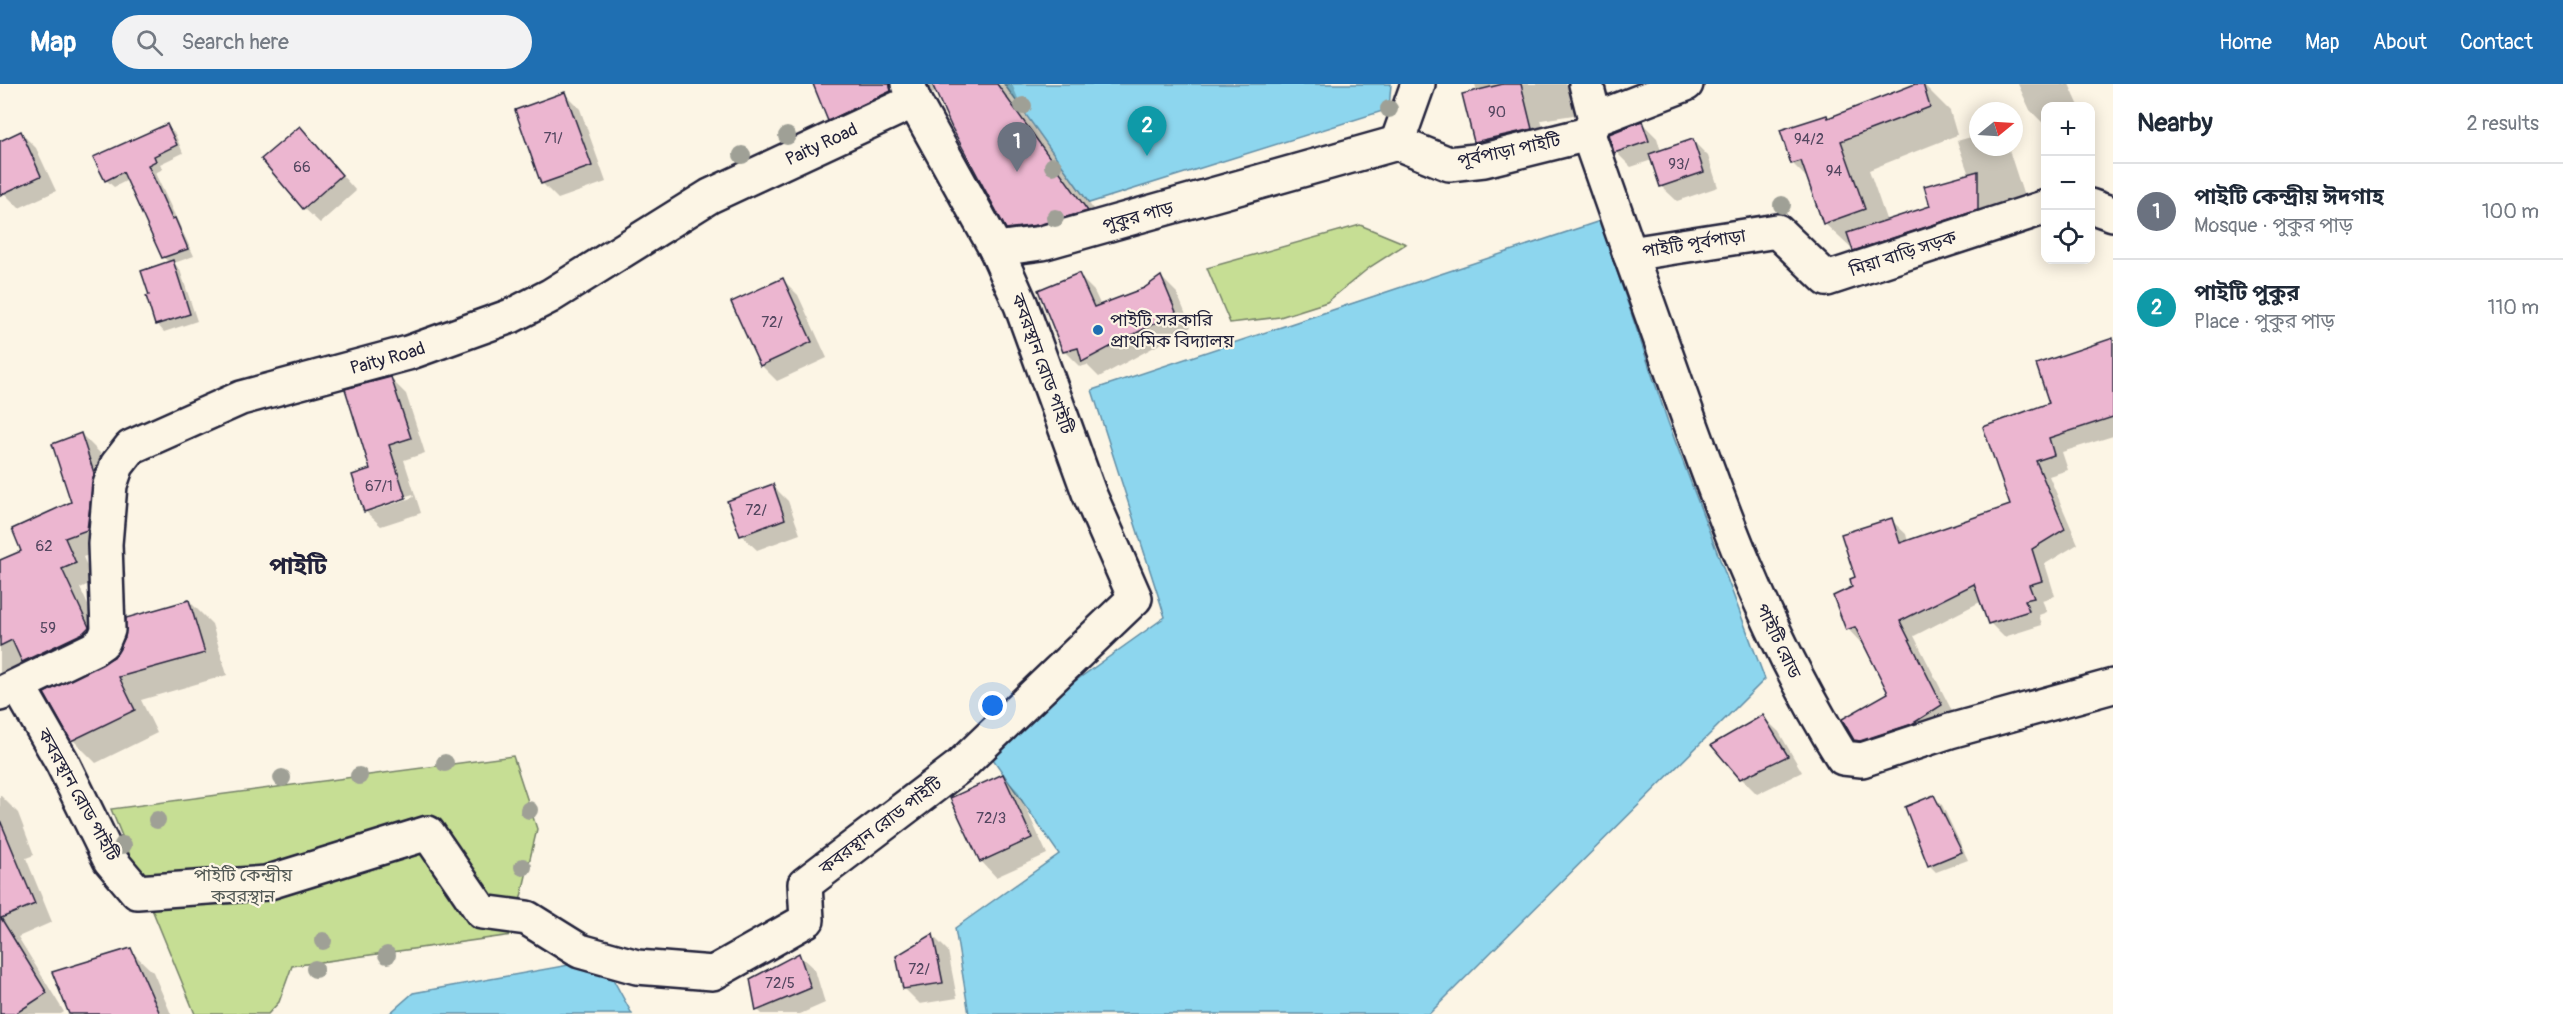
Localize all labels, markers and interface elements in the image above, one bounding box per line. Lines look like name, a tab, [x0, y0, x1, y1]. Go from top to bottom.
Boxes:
search box	[112, 15, 532, 69]
text: Map	[30, 25, 76, 60]
icon: search	[133, 26, 166, 59]
text: Search here	[181, 28, 289, 56]
text: Home	[2219, 29, 2272, 56]
text: Map	[2305, 29, 2340, 56]
text: About	[2373, 29, 2427, 56]
text: Contact	[2460, 29, 2533, 56]
north arrow	[1969, 102, 2023, 156]
map controls	[2041, 102, 2095, 264]
button: +	[2041, 102, 2095, 156]
house number: 90	[1488, 103, 1506, 122]
pin: 2	[1128, 106, 1166, 156]
text: Nearby	[2137, 107, 2213, 139]
text: 2 results	[2467, 111, 2539, 136]
street label: Paity Road	[782, 117, 861, 171]
pin: 1	[998, 122, 1036, 172]
house number: 71/	[543, 129, 563, 148]
street label: পূর্বপাড়া পাইটি	[1455, 129, 1564, 173]
house number: 94/2	[1794, 130, 1824, 149]
house number: 93/	[1668, 155, 1690, 174]
button: −	[2041, 156, 2095, 210]
house number: 66	[293, 158, 311, 177]
house number: 94	[1826, 162, 1843, 181]
text: পাইটি কেন্দ্রীয় ঈদগাহ	[2194, 183, 2384, 211]
street label: পুকুর পাড়	[1100, 196, 1176, 237]
text: 1	[2153, 199, 2160, 224]
text: 100 m	[2482, 199, 2539, 224]
button: locate	[2041, 210, 2095, 264]
text: Mosque · পুকুর পাড়	[2194, 213, 2353, 238]
street label: পাইটি পূর্বপাড়া	[1640, 224, 1748, 264]
street label: মিয়া বাড়ি সড়ক	[1846, 226, 1960, 282]
text: পাইটি পুকুর	[2194, 279, 2299, 307]
street label: কবরস্থান রোড পাইটি	[1006, 290, 1079, 439]
text: 2	[2151, 295, 2162, 320]
text: 110 m	[2488, 295, 2539, 320]
place label: পাইটি সরকারি প্রাথমিক বিদ্যালয়	[1110, 309, 1235, 353]
text: Place · পুকুর পাড়	[2194, 309, 2335, 334]
house number: 72/	[761, 313, 783, 332]
marker: পাইটি সরকারি প্রাথমিক বিদ্যালয়	[1091, 323, 1105, 337]
street label: Paity Road	[347, 336, 428, 380]
house number: 67/1	[365, 477, 393, 496]
house number: 72/	[745, 501, 767, 520]
house number: 62	[35, 537, 53, 556]
district label: পাইটি	[269, 552, 328, 581]
street label: পাইটি রোড	[1750, 600, 1806, 682]
house number: 59	[40, 619, 56, 638]
your location	[978, 691, 1007, 720]
street label: কবরস্থান রোড পাইটি	[32, 724, 125, 866]
street label: কবরস্থান রোড পাইটি	[814, 772, 948, 880]
house number: 72/3	[976, 809, 1006, 828]
park label: পাইটি কেন্দ্রীয় কবরস্থান	[194, 864, 293, 908]
house number: 72/	[908, 960, 930, 979]
house number: 72/5	[765, 974, 795, 993]

